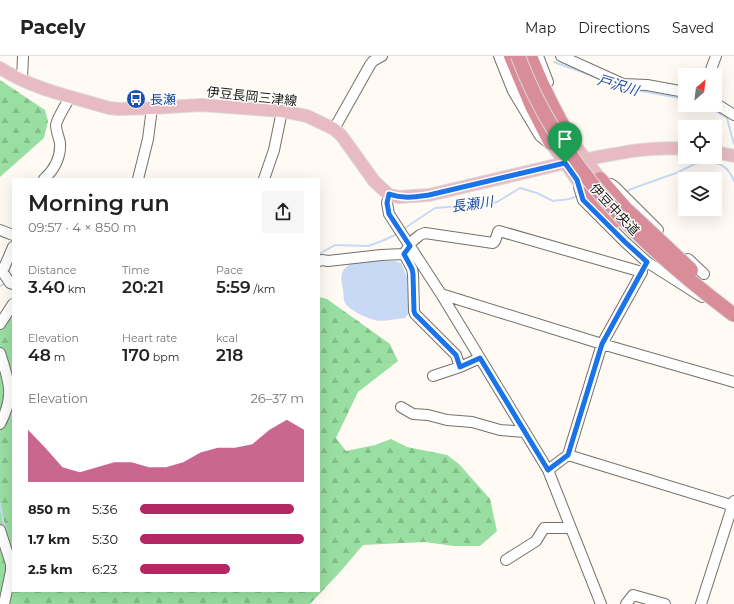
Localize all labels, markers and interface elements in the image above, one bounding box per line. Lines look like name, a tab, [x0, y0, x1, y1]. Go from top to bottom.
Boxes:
text: Pacely	[20, 16, 86, 39]
text: Map	[525, 19, 556, 37]
text: Directions	[578, 19, 650, 37]
text: Saved	[672, 19, 714, 37]
north arrow	[678, 68, 722, 112]
map controls	[678, 68, 722, 216]
water label: 戸沢川	[595, 70, 643, 100]
street label: 伊豆長岡三津線	[206, 83, 298, 109]
bus stop icon: 長瀬	[125, 88, 147, 110]
place label: 長瀬	[150, 91, 176, 107]
button: locate	[678, 120, 722, 164]
pin	[548, 122, 582, 163]
icon: arrive	[554, 128, 576, 150]
button: layers	[678, 172, 722, 216]
street label: 伊豆中央道	[587, 180, 643, 238]
text: Morning run	[28, 190, 169, 217]
button: share	[262, 191, 304, 233]
water label: 長瀬川	[450, 192, 496, 216]
text: 09:57 · 4 × 850 m	[28, 219, 137, 235]
text: Distance	[28, 263, 76, 277]
text: Time	[122, 263, 150, 277]
text: Pace	[216, 263, 243, 277]
text: 3.40	[28, 277, 65, 297]
text: 20:21	[122, 277, 164, 297]
text: 5:59	[216, 277, 251, 297]
text: km	[65, 282, 86, 296]
text: /km	[251, 282, 275, 296]
text: Elevation	[28, 331, 79, 345]
text: Heart rate	[122, 331, 177, 345]
text: kcal	[216, 331, 238, 345]
text: 48	[28, 345, 51, 365]
text: 170	[122, 345, 150, 365]
text: 218	[216, 345, 243, 365]
text: m	[51, 350, 65, 364]
text: bpm	[150, 350, 179, 364]
text: Elevation	[28, 390, 88, 406]
text: 26–37 m	[250, 390, 304, 406]
text: 850 m	[28, 501, 70, 517]
text: 5:36	[92, 501, 117, 517]
text: 1.7 km	[28, 531, 70, 547]
text: 5:30	[92, 531, 118, 547]
text: 2.5 km	[28, 561, 73, 577]
text: 6:23	[92, 561, 117, 577]

